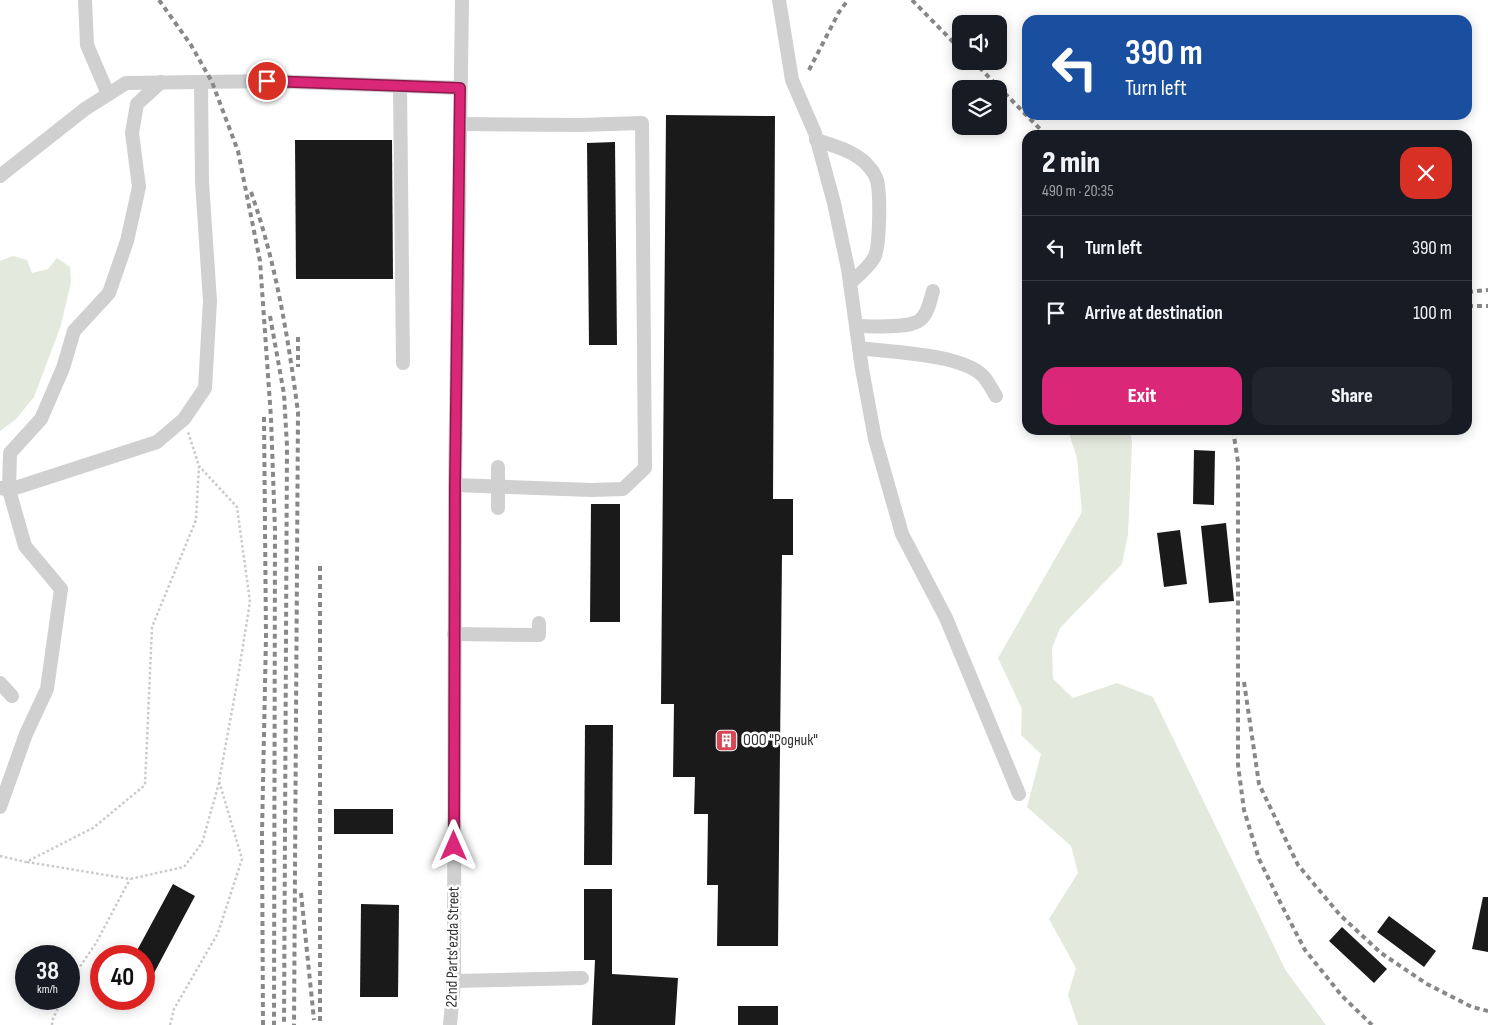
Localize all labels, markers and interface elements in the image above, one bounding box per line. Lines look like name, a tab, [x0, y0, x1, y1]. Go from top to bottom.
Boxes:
map controls	[952, 15, 1007, 135]
button: sound	[952, 15, 1007, 70]
text: 390 m	[1125, 32, 1203, 75]
icon: left	[1042, 35, 1107, 100]
pin	[246, 60, 288, 102]
icon: arrive	[253, 67, 281, 95]
text: Turn left	[1125, 75, 1187, 102]
button: layers	[952, 80, 1007, 135]
text: 2 min	[1042, 145, 1100, 181]
button: close	[1400, 147, 1452, 199]
text: 490 m · 20:35	[1042, 182, 1114, 201]
icon: left	[1042, 234, 1070, 262]
text: Turn left	[1085, 237, 1142, 260]
text: 390 m	[1412, 237, 1452, 260]
icon: arrive	[1042, 299, 1070, 327]
text: Arrive at destination	[1085, 302, 1223, 325]
text: 100 m	[1413, 302, 1452, 325]
button: Exit	[1042, 367, 1242, 425]
button: Share	[1252, 367, 1452, 425]
building icon: ООО "Родник"	[715, 728, 739, 752]
place label: ООО "Родник"	[743, 731, 818, 750]
position arrow	[427, 819, 479, 871]
street label: 22nd Parts'ezda Street	[442, 886, 464, 1008]
speed limit sign: 40	[90, 945, 155, 1010]
text: 38	[36, 956, 59, 987]
text: km/h	[37, 982, 58, 997]

